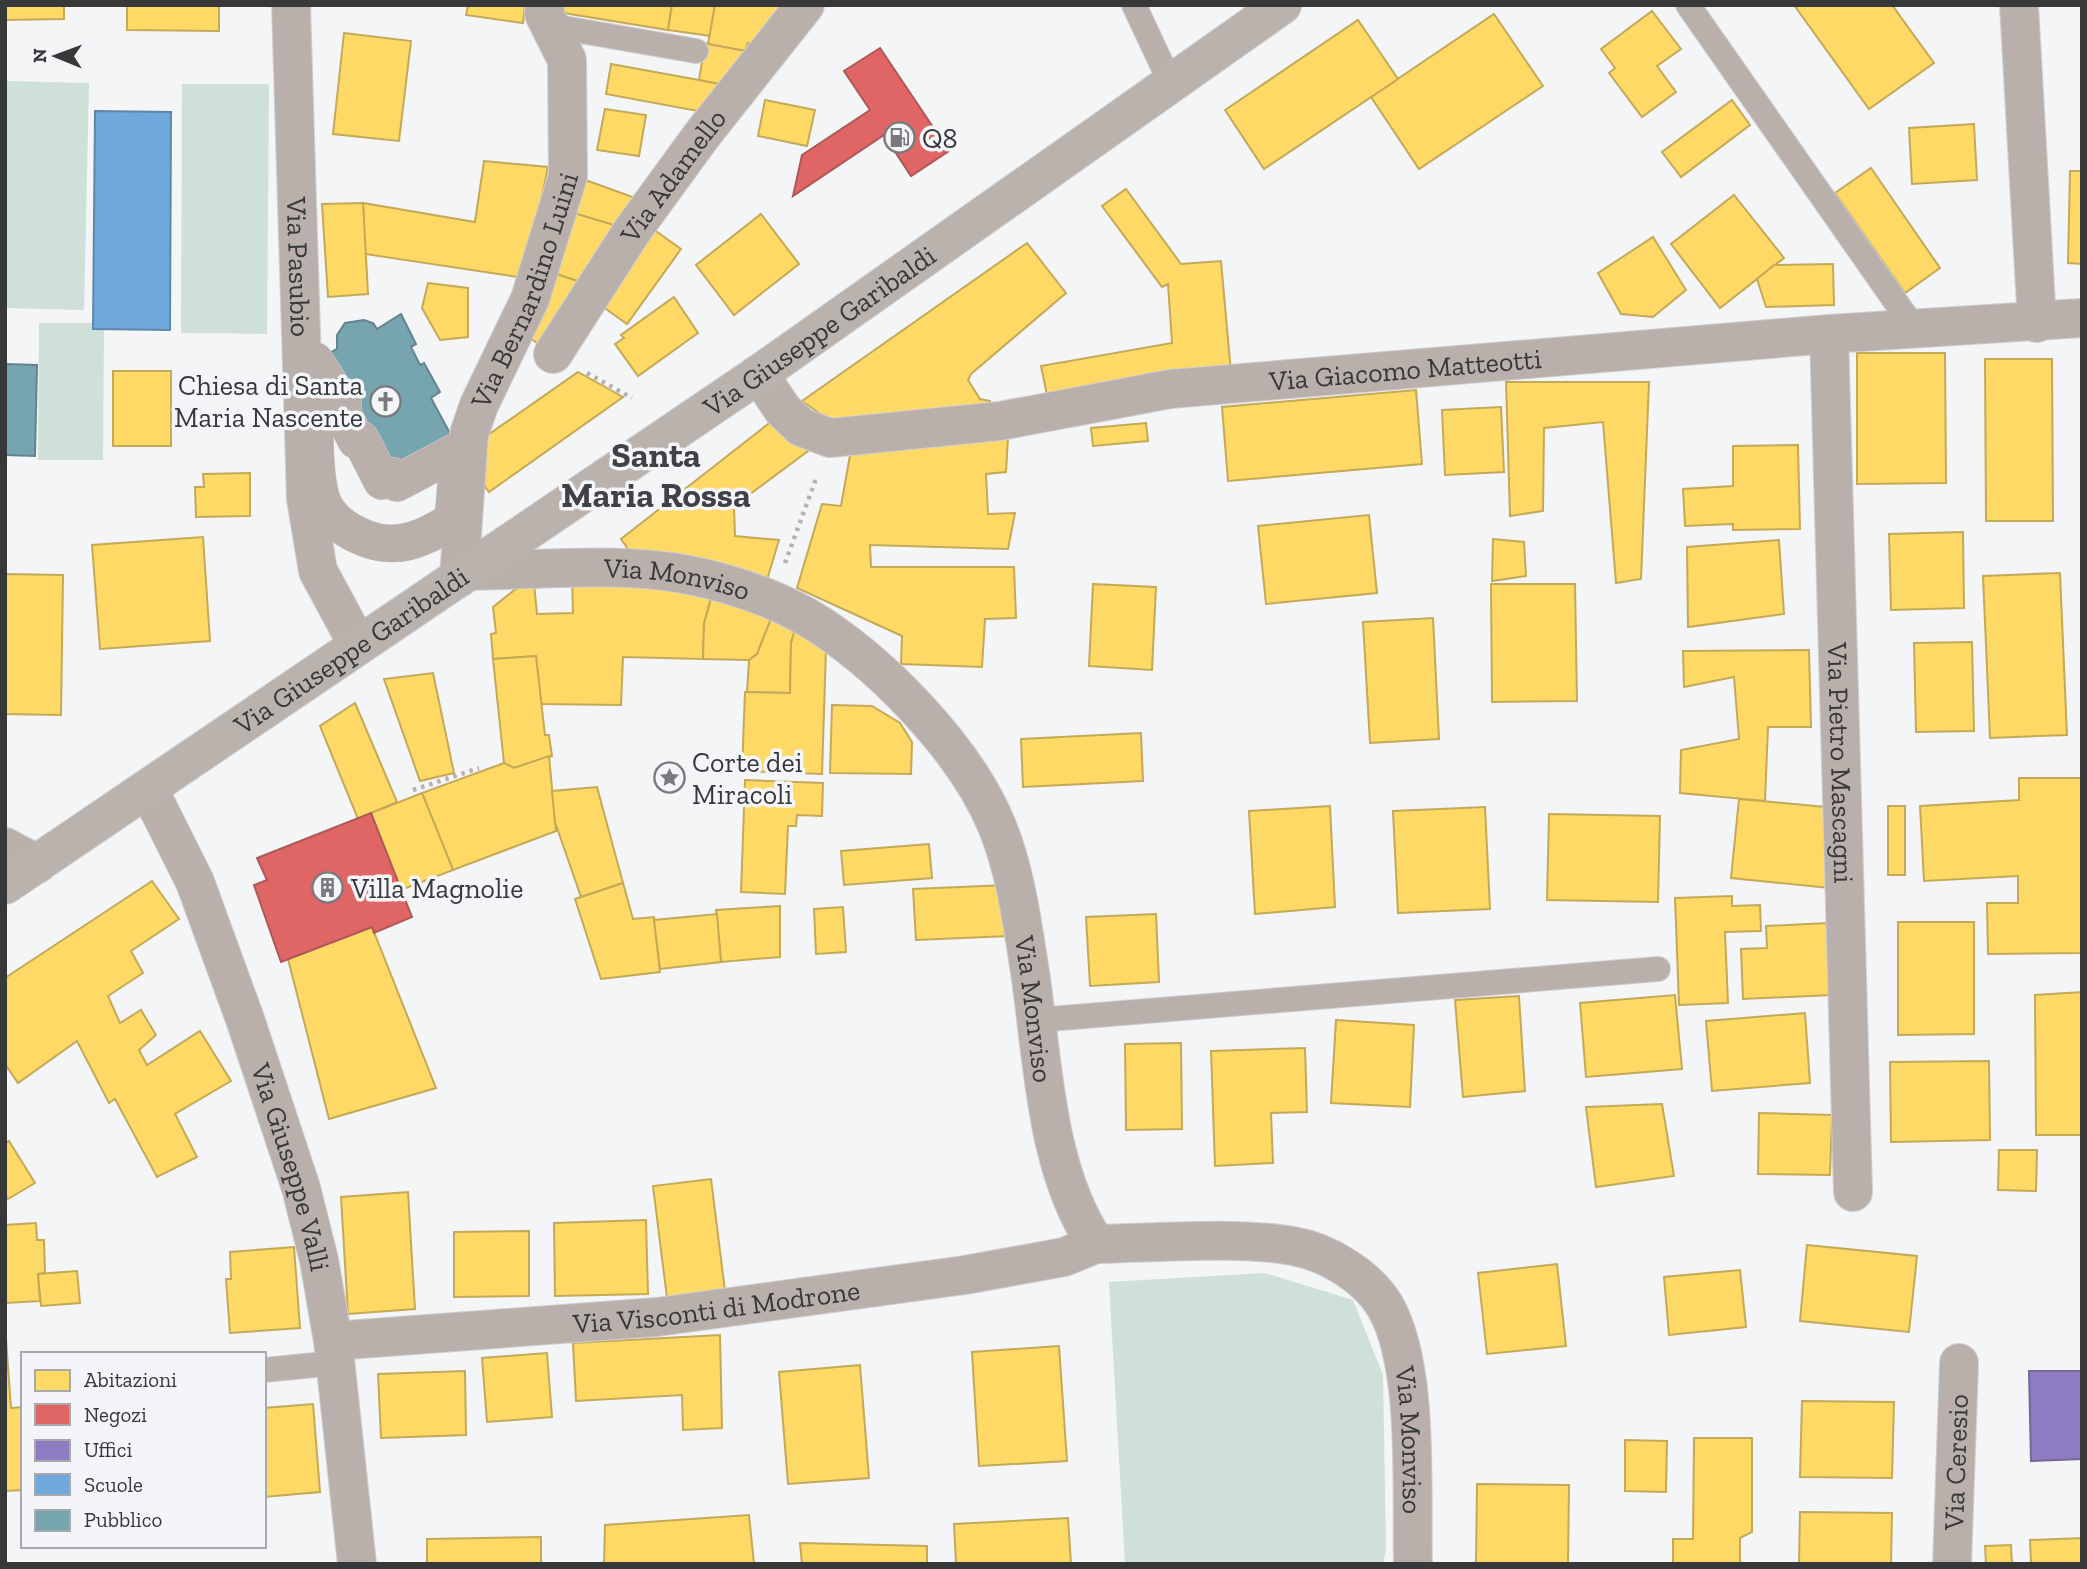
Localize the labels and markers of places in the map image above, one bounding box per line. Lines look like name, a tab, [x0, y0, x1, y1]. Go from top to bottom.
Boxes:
fuel station icon: Q8	[882, 121, 916, 155]
place label: Q8	[922, 122, 958, 155]
place label: Chiesa di Santa Maria Nascente	[174, 369, 363, 434]
church icon: Chiesa di Santa Maria Nascente	[369, 384, 403, 418]
place label: Corte dei Miracoli	[692, 746, 803, 811]
place icon: Corte dei Miracoli	[652, 761, 686, 795]
building icon: Villa Magnolie	[311, 871, 345, 905]
place label: Villa Magnolie	[350, 872, 523, 905]

